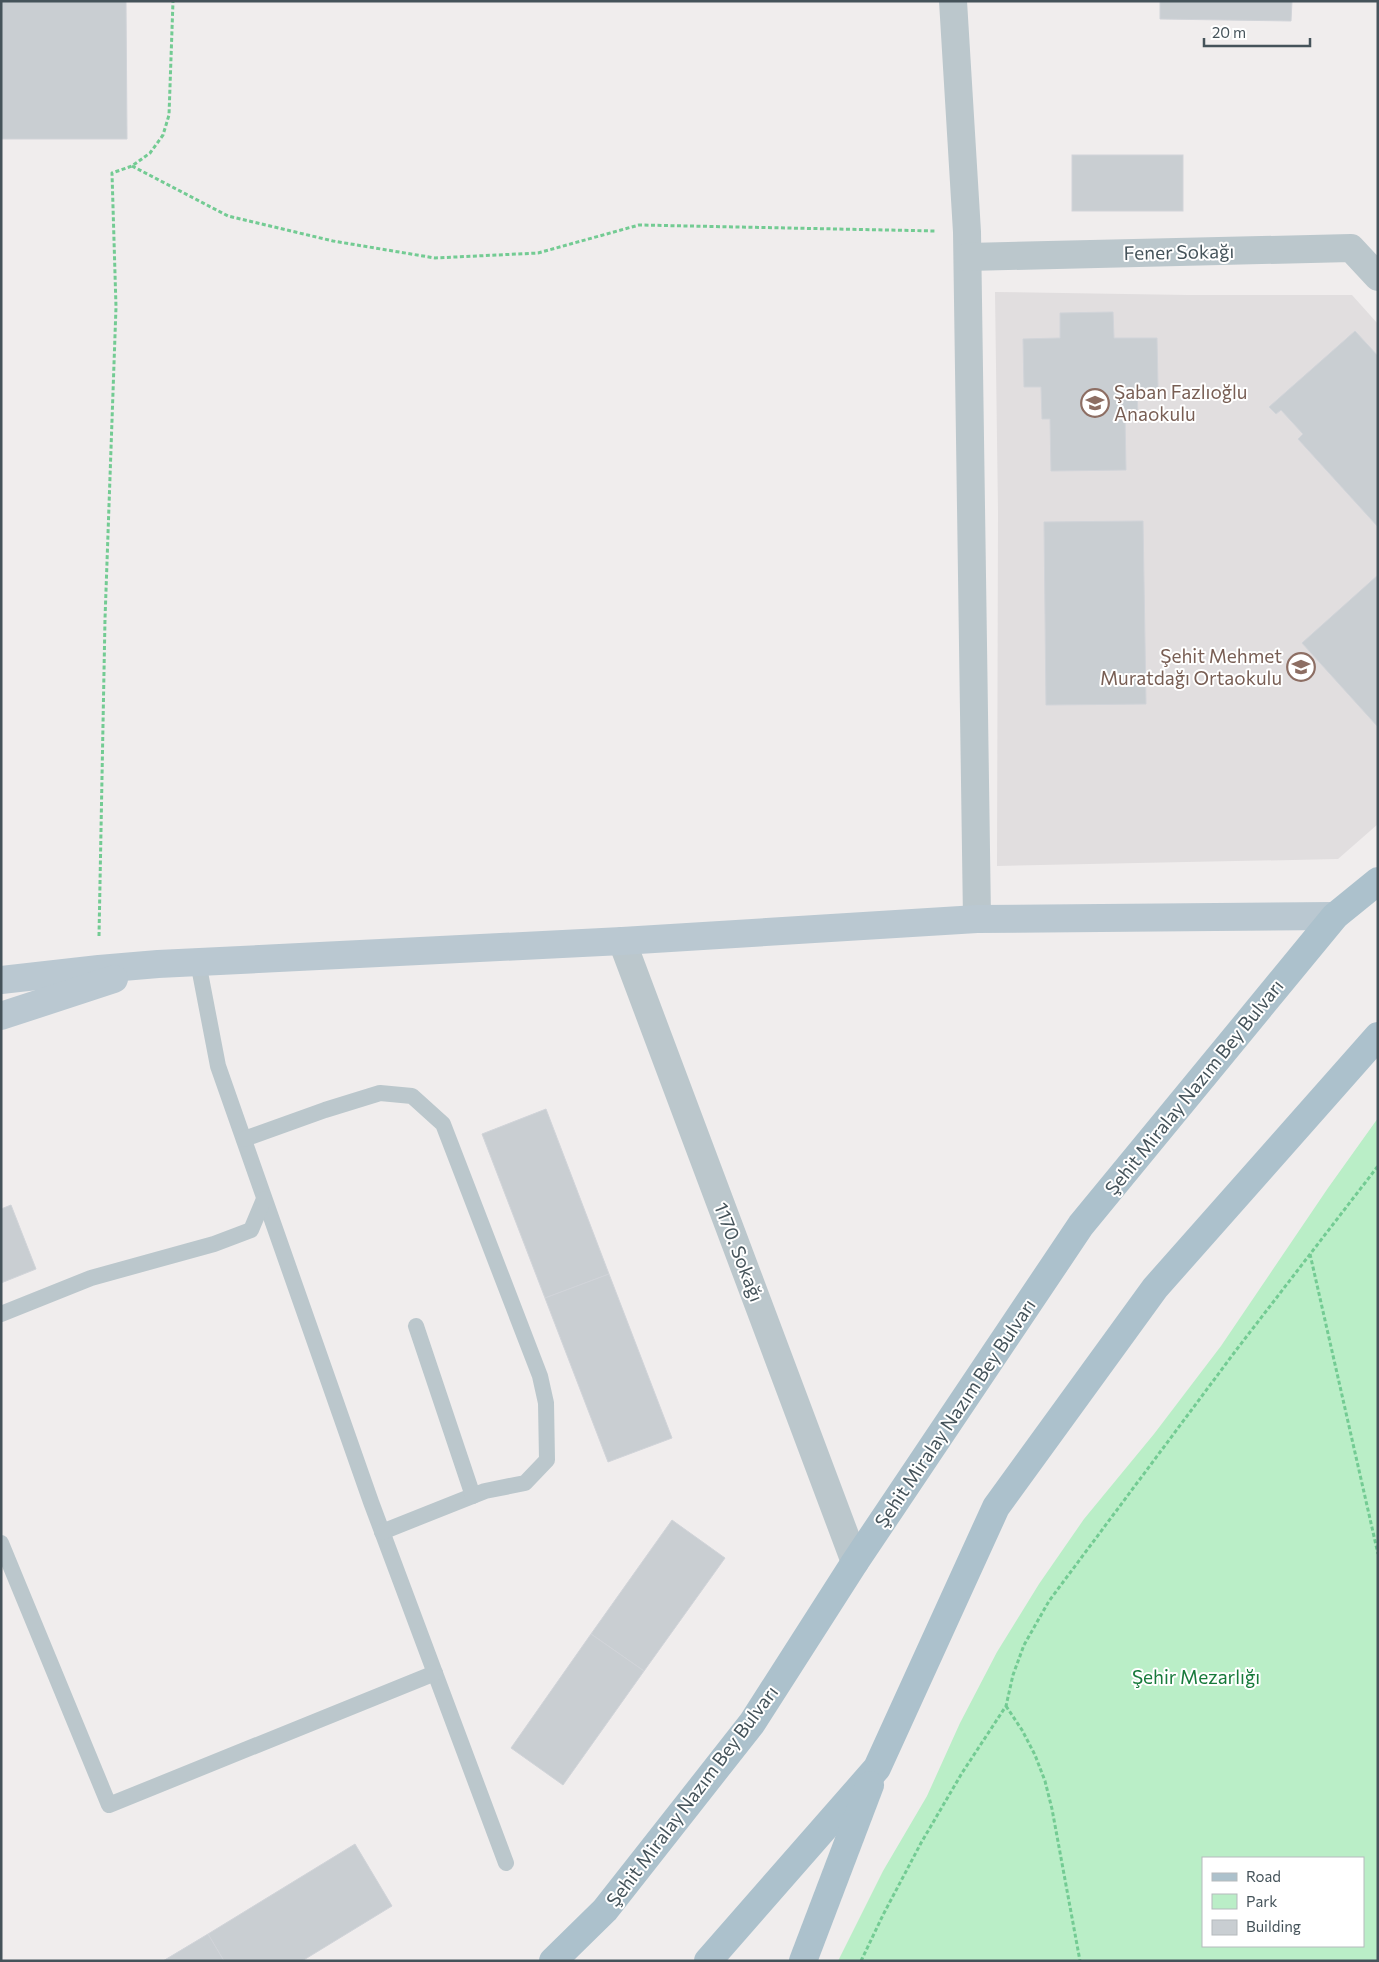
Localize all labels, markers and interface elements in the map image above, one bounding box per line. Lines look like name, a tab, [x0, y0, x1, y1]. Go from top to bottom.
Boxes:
scale bar	[1204, 15, 1310, 47]
text: 20 m	[1212, 23, 1246, 41]
street label: Fener Sokağı	[1124, 239, 1234, 264]
place label: Şaban Fazlıoğlu Anaokulu	[1114, 380, 1247, 425]
school or university icon: Şaban Fazlıoğlu Anaokulu	[1080, 388, 1110, 418]
place label: Şehit Mehmet Muratdağı Ortaokulu	[1100, 644, 1282, 689]
school or university icon: Şehit Mehmet Muratdağı Ortaokulu	[1286, 652, 1316, 682]
street label: Şehit Miralay Nazım Bey Bulvarı	[1099, 974, 1288, 1199]
street label: 1170. Sokağı	[710, 1199, 769, 1305]
street label: Şehit Miralay Nazım Bey Bulvarı	[869, 1294, 1040, 1531]
park label: Şehir Mezarlığı	[1132, 1665, 1260, 1688]
street label: Şehit Miralay Nazım Bey Bulvarı	[601, 1681, 782, 1911]
legend	[1202, 1857, 1364, 1947]
text: Road	[1246, 1867, 1281, 1885]
text: Park	[1246, 1892, 1277, 1910]
text: Building	[1246, 1917, 1301, 1935]

